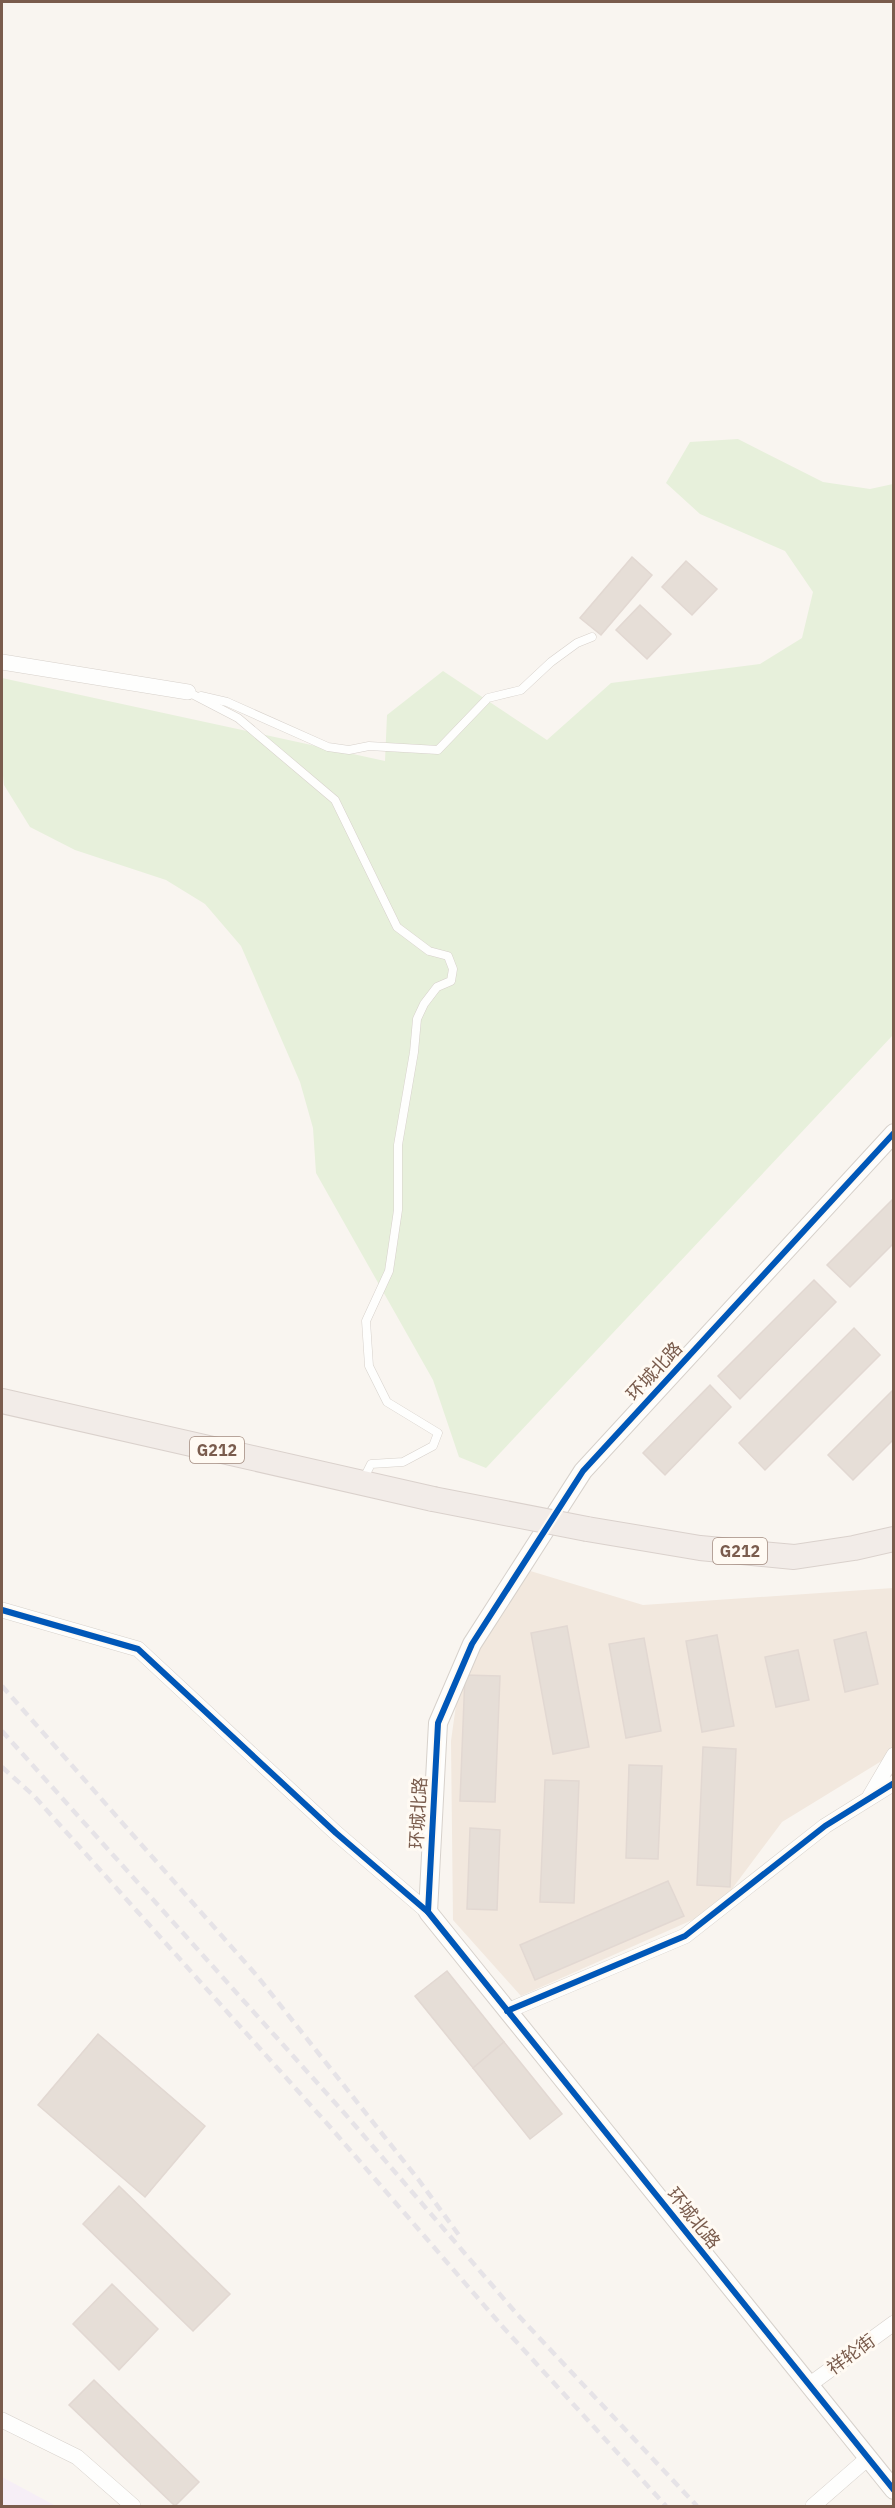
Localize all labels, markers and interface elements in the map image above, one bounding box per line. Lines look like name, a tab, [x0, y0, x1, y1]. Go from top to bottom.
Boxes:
street label: 环城北路	[621, 1337, 687, 1405]
road number: G212	[190, 1437, 244, 1463]
road number: G212	[713, 1538, 767, 1564]
street label: 环城北路	[405, 1776, 431, 1850]
street label: 环城北路	[662, 2183, 726, 2253]
street label: 祥轮街	[822, 2329, 880, 2379]

